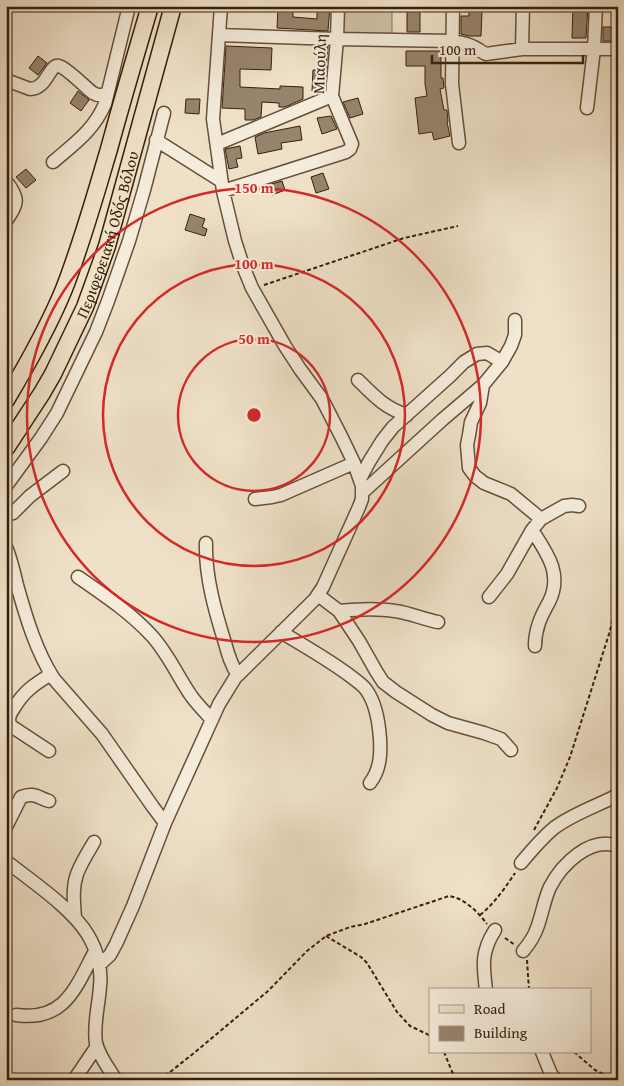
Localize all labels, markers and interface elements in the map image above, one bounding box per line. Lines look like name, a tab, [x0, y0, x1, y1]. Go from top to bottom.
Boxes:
scale bar	[432, 32, 583, 64]
street label: Μιαούλη	[306, 33, 332, 95]
text: 100 m	[439, 39, 477, 60]
street label: Περιφερειακή Οδός Βόλου	[69, 148, 145, 322]
text: 150 m	[234, 177, 274, 198]
text: 100 m	[234, 253, 274, 274]
text: 50 m	[238, 328, 270, 349]
centre of rings	[245, 406, 263, 424]
legend	[429, 988, 592, 1054]
text: Road	[474, 998, 505, 1019]
text: Building	[474, 1022, 528, 1043]

